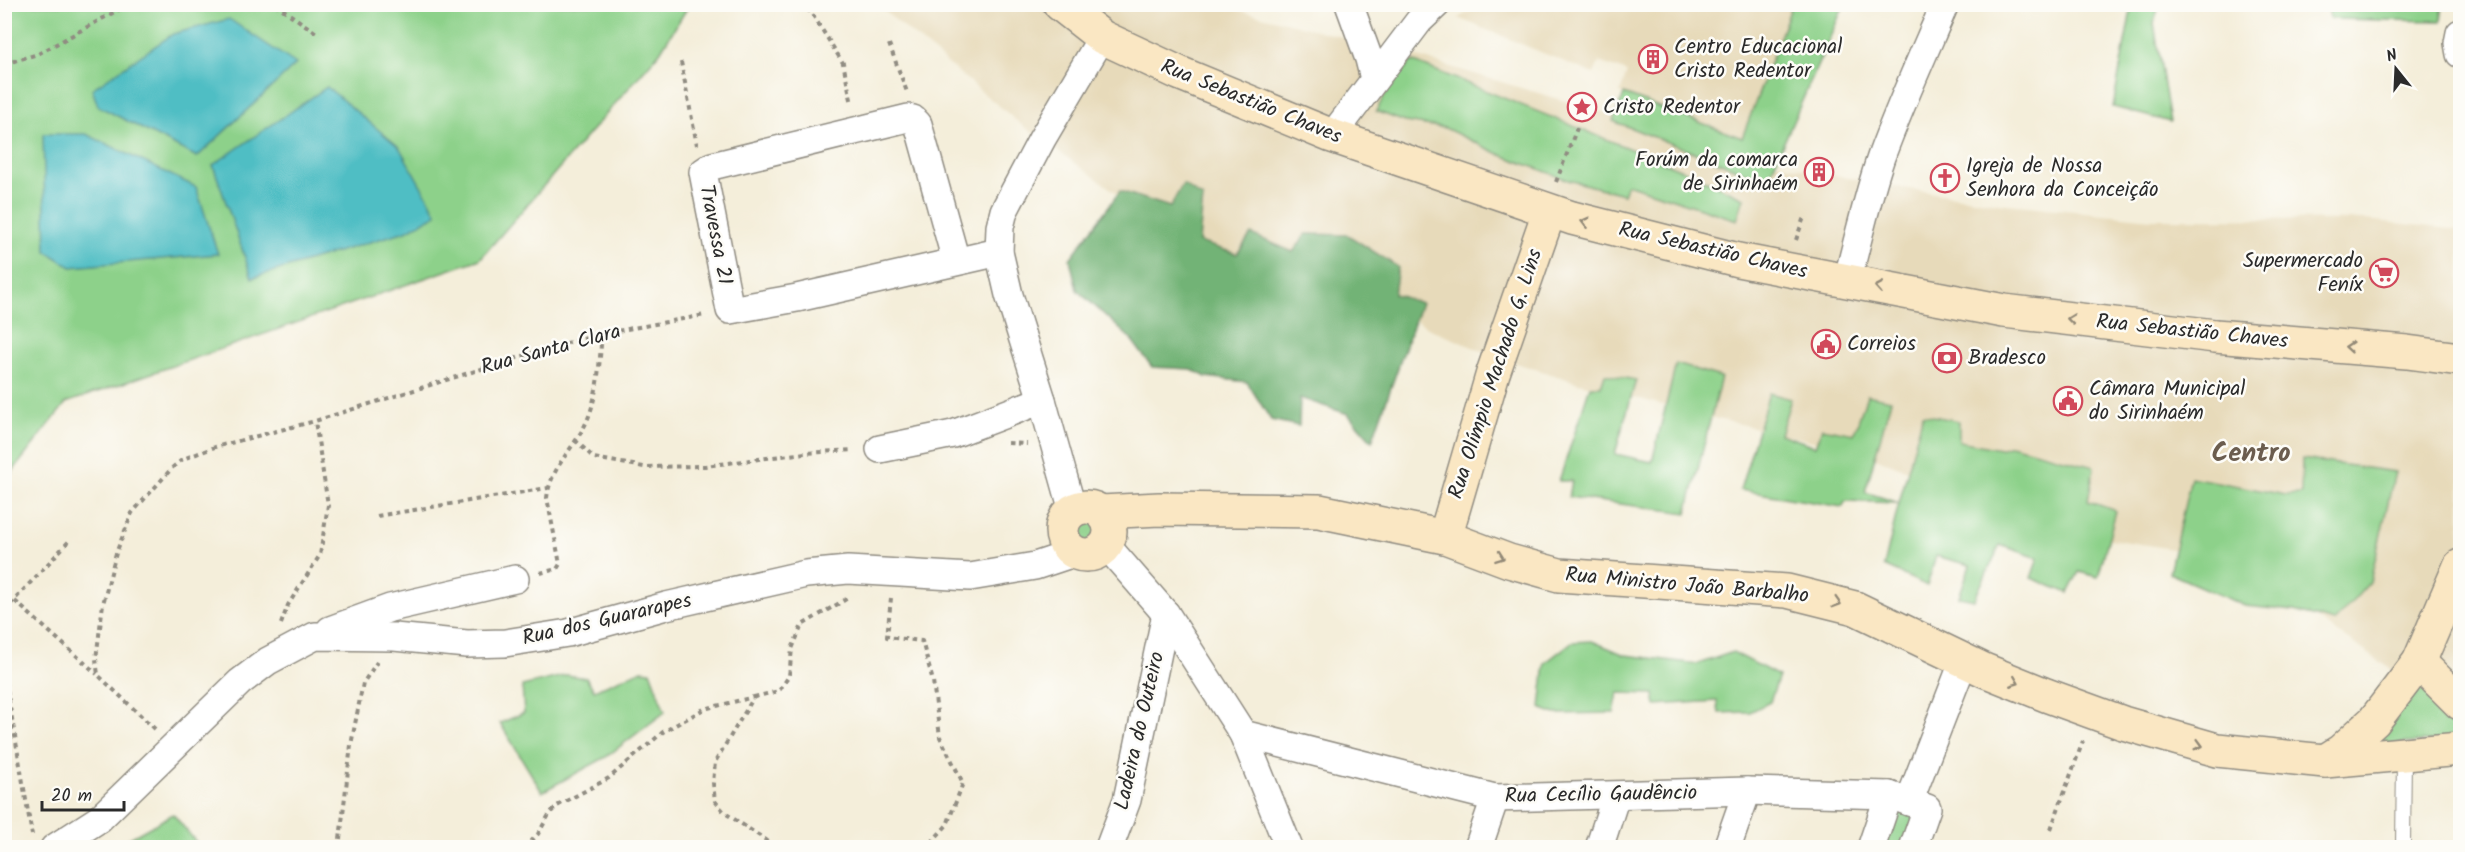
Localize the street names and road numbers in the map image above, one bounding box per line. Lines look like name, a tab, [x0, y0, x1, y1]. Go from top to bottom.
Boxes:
street label: Rua Sebastião Chaves	[1155, 51, 1347, 153]
street label: Travessa 21	[689, 182, 741, 288]
street label: Rua Sebastião Chaves	[1615, 213, 1811, 289]
street label: Rua Olímpio Machado G. Lins	[1440, 245, 1552, 503]
street label: Rua Sebastião Chaves	[2094, 306, 2290, 359]
street label: Rua Santa Clara	[477, 315, 625, 385]
street label: Rua Ministro João Barbalho	[1564, 559, 1810, 613]
street label: Rua dos Guararapes	[519, 584, 695, 656]
street label: Ladeira do Outeiro	[1106, 648, 1174, 814]
street label: Rua Cecílio Gaudêncio	[1504, 777, 1698, 813]

